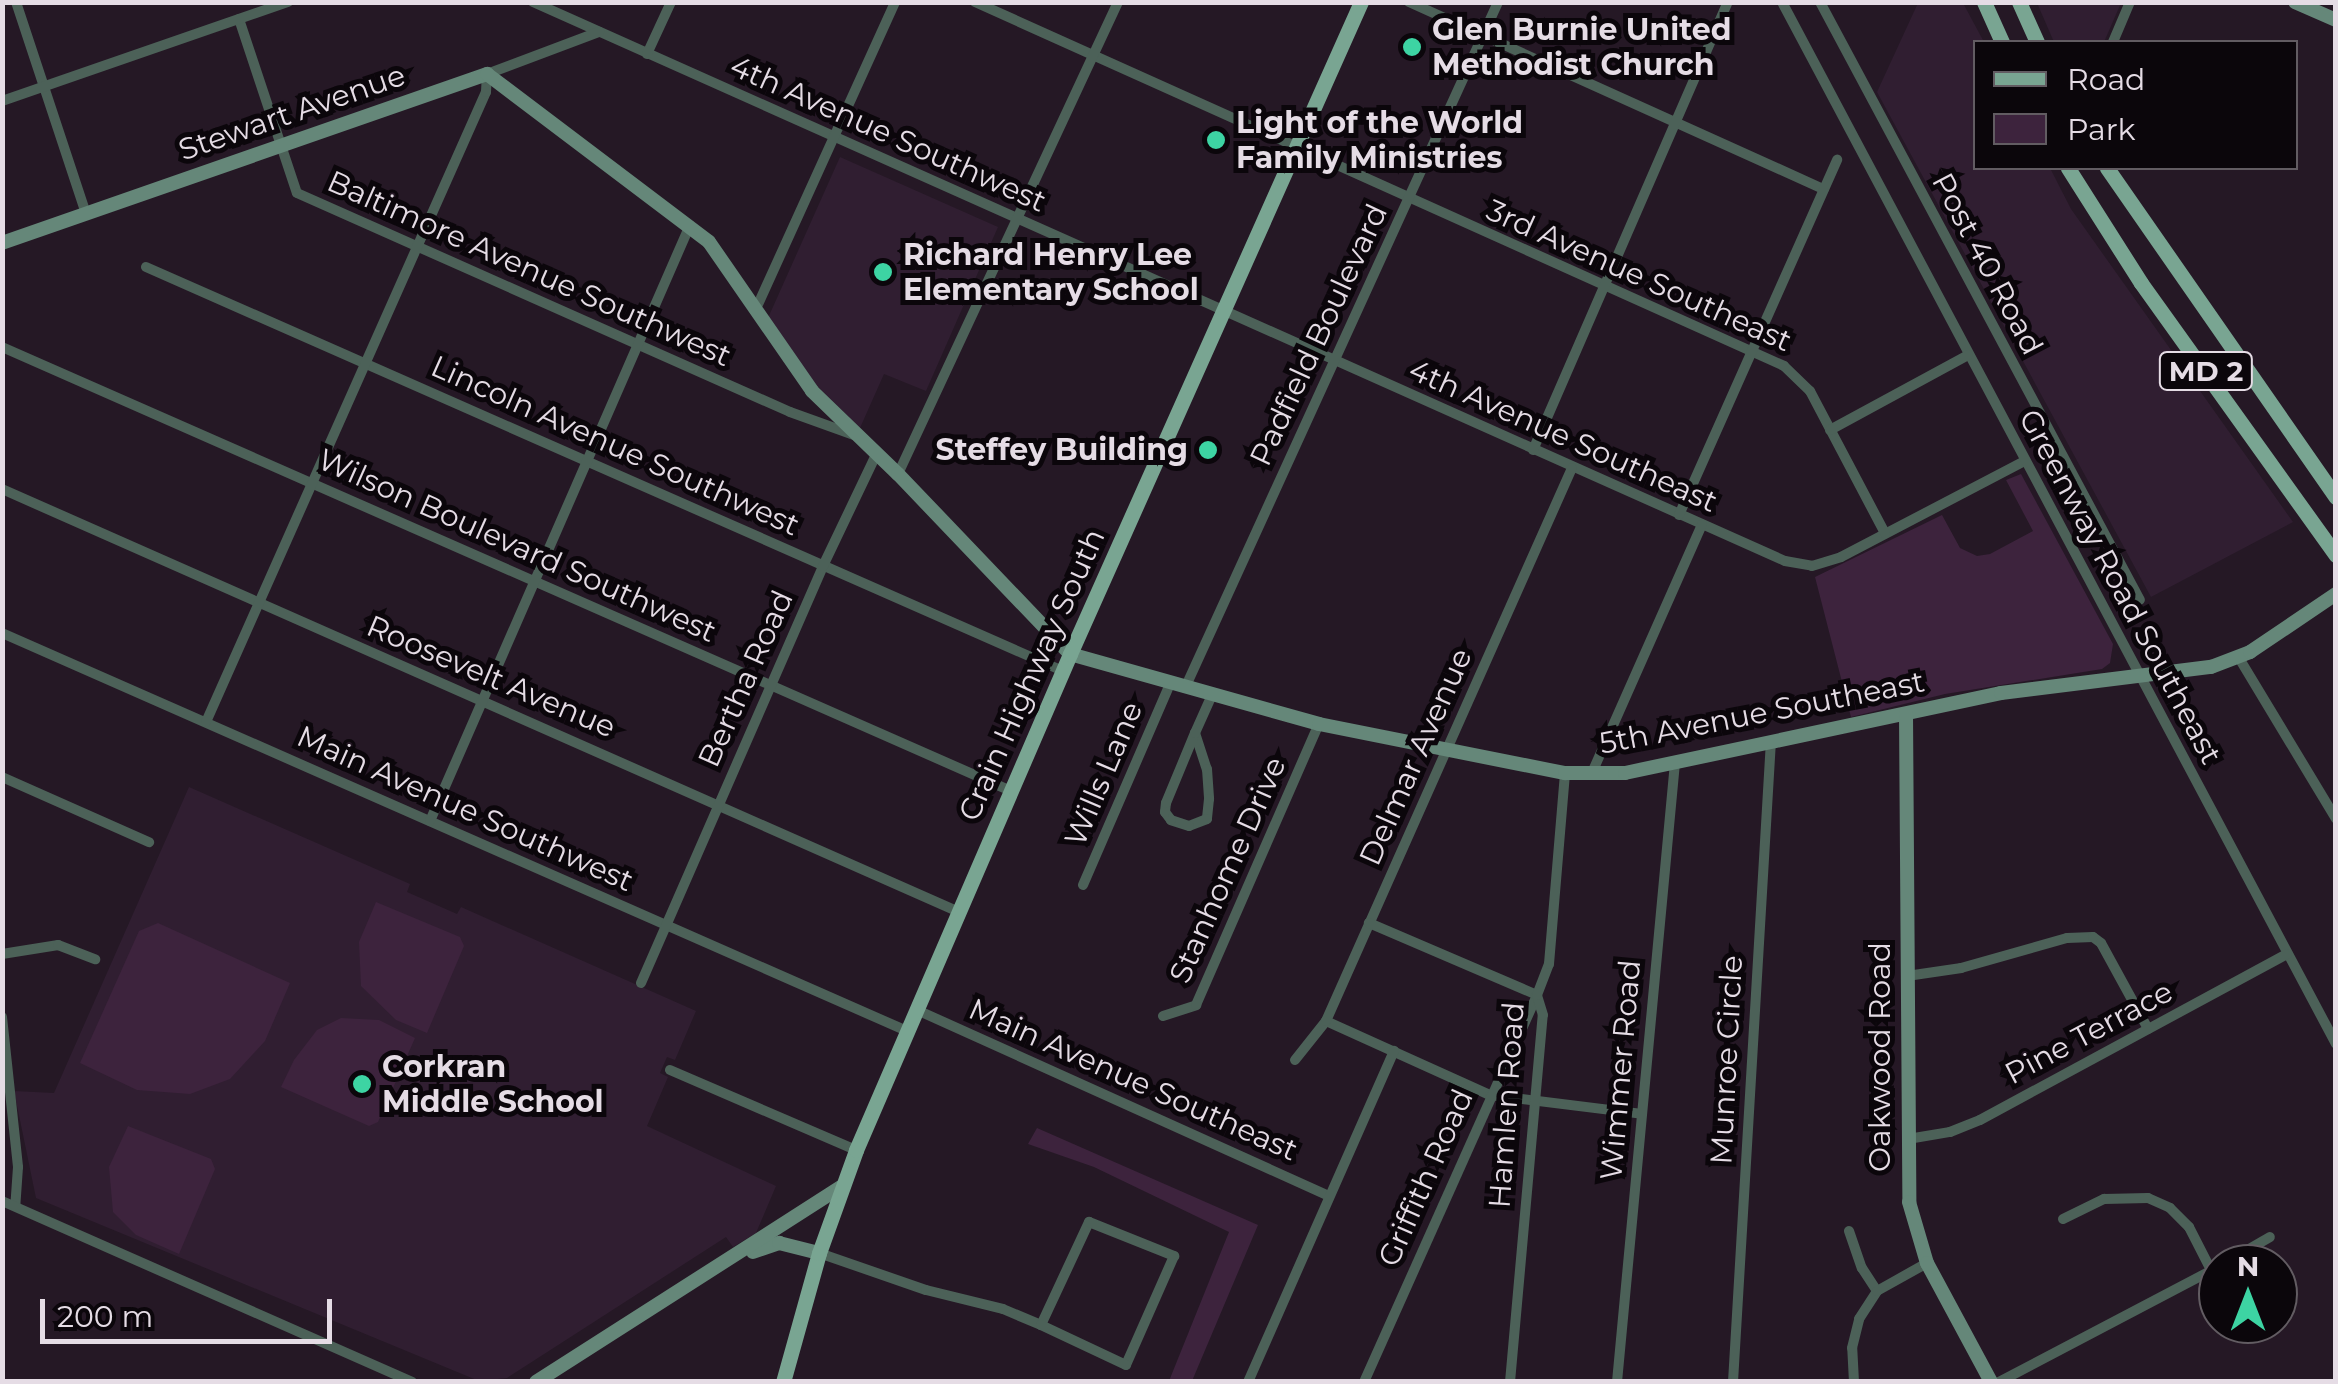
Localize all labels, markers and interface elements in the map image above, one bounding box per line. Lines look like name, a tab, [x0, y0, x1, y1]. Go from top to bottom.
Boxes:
place label: Glen Burnie United Methodist Church	[1432, 12, 1732, 82]
marker: Glen Burnie United Methodist Church	[1401, 36, 1423, 58]
legend	[1973, 40, 2298, 170]
street label: 4th Avenue Southwest	[725, 48, 1051, 220]
street label: Stewart Avenue	[174, 57, 410, 169]
text: Road	[2067, 61, 2145, 98]
place label: Light of the World Family Ministries	[1236, 105, 1523, 176]
text: Park	[2067, 111, 2136, 148]
marker: Light of the World Family Ministries	[1205, 129, 1227, 151]
street label: Baltimore Avenue Southwest	[322, 163, 736, 375]
street label: Post 40 Road	[1924, 167, 2050, 361]
street label: 3rd Avenue Southeast	[1481, 192, 1797, 360]
street label: Padfield Boulevard	[1243, 199, 1395, 471]
place label: Richard Henry Lee Elementary School	[903, 237, 1199, 308]
marker: Richard Henry Lee Elementary School	[872, 261, 894, 283]
street label: Lincoln Avenue Southwest	[425, 348, 805, 544]
road number: MD 2	[2158, 348, 2254, 394]
street label: 4th Avenue Southeast	[1403, 352, 1723, 520]
street label: Greenway Road Southeast	[2011, 404, 2229, 770]
place label: Steffey Building	[936, 432, 1188, 468]
marker: Steffey Building	[1197, 439, 1219, 461]
street label: Wilson Boulevard Southwest	[313, 442, 721, 650]
street label: Crain Highway South	[951, 523, 1113, 827]
street label: Bertha Road	[691, 585, 801, 773]
street label: Roosevelt Avenue	[361, 608, 621, 746]
street label: Delmar Avenue	[1352, 643, 1480, 871]
street label: 5th Avenue Southeast	[1596, 664, 1928, 762]
street label: Wills Lane	[1057, 696, 1151, 852]
street label: Main Avenue Southwest	[291, 719, 639, 899]
street label: Stanhome Drive	[1162, 751, 1294, 989]
street label: Oakwood Road	[1862, 942, 1898, 1172]
street label: Munroe Circle	[1704, 955, 1750, 1165]
street label: Wimmer Road	[1593, 958, 1649, 1182]
street label: Pine Terrace	[1999, 974, 2179, 1092]
street label: Main Avenue Southeast	[963, 991, 1303, 1169]
street label: Hamlen Road	[1482, 1001, 1532, 1209]
place label: Corkran Middle School	[382, 1049, 604, 1120]
marker: Corkran Middle School	[351, 1073, 373, 1095]
street label: Griffith Road	[1371, 1084, 1481, 1272]
north arrow	[2198, 1244, 2298, 1344]
text: N	[2237, 1249, 2259, 1283]
scale bar	[45, 1279, 338, 1341]
text: 200 m	[57, 1298, 153, 1335]

